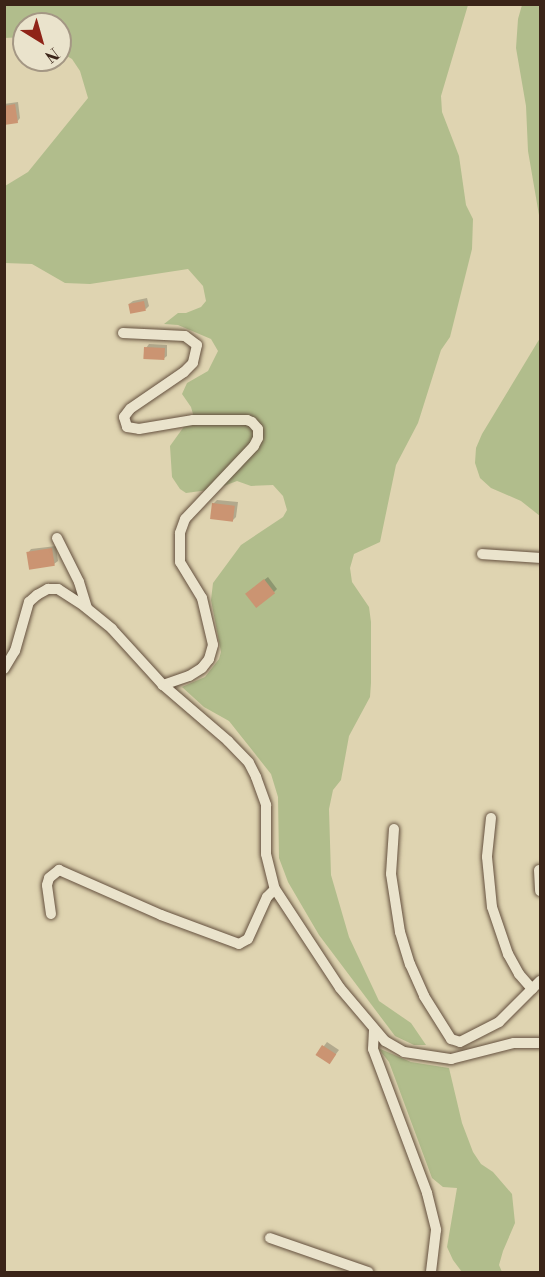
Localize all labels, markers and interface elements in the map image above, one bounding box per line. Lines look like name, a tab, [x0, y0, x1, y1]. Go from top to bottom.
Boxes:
north arrow	[12, 12, 72, 72]
text: N	[41, 43, 63, 67]

